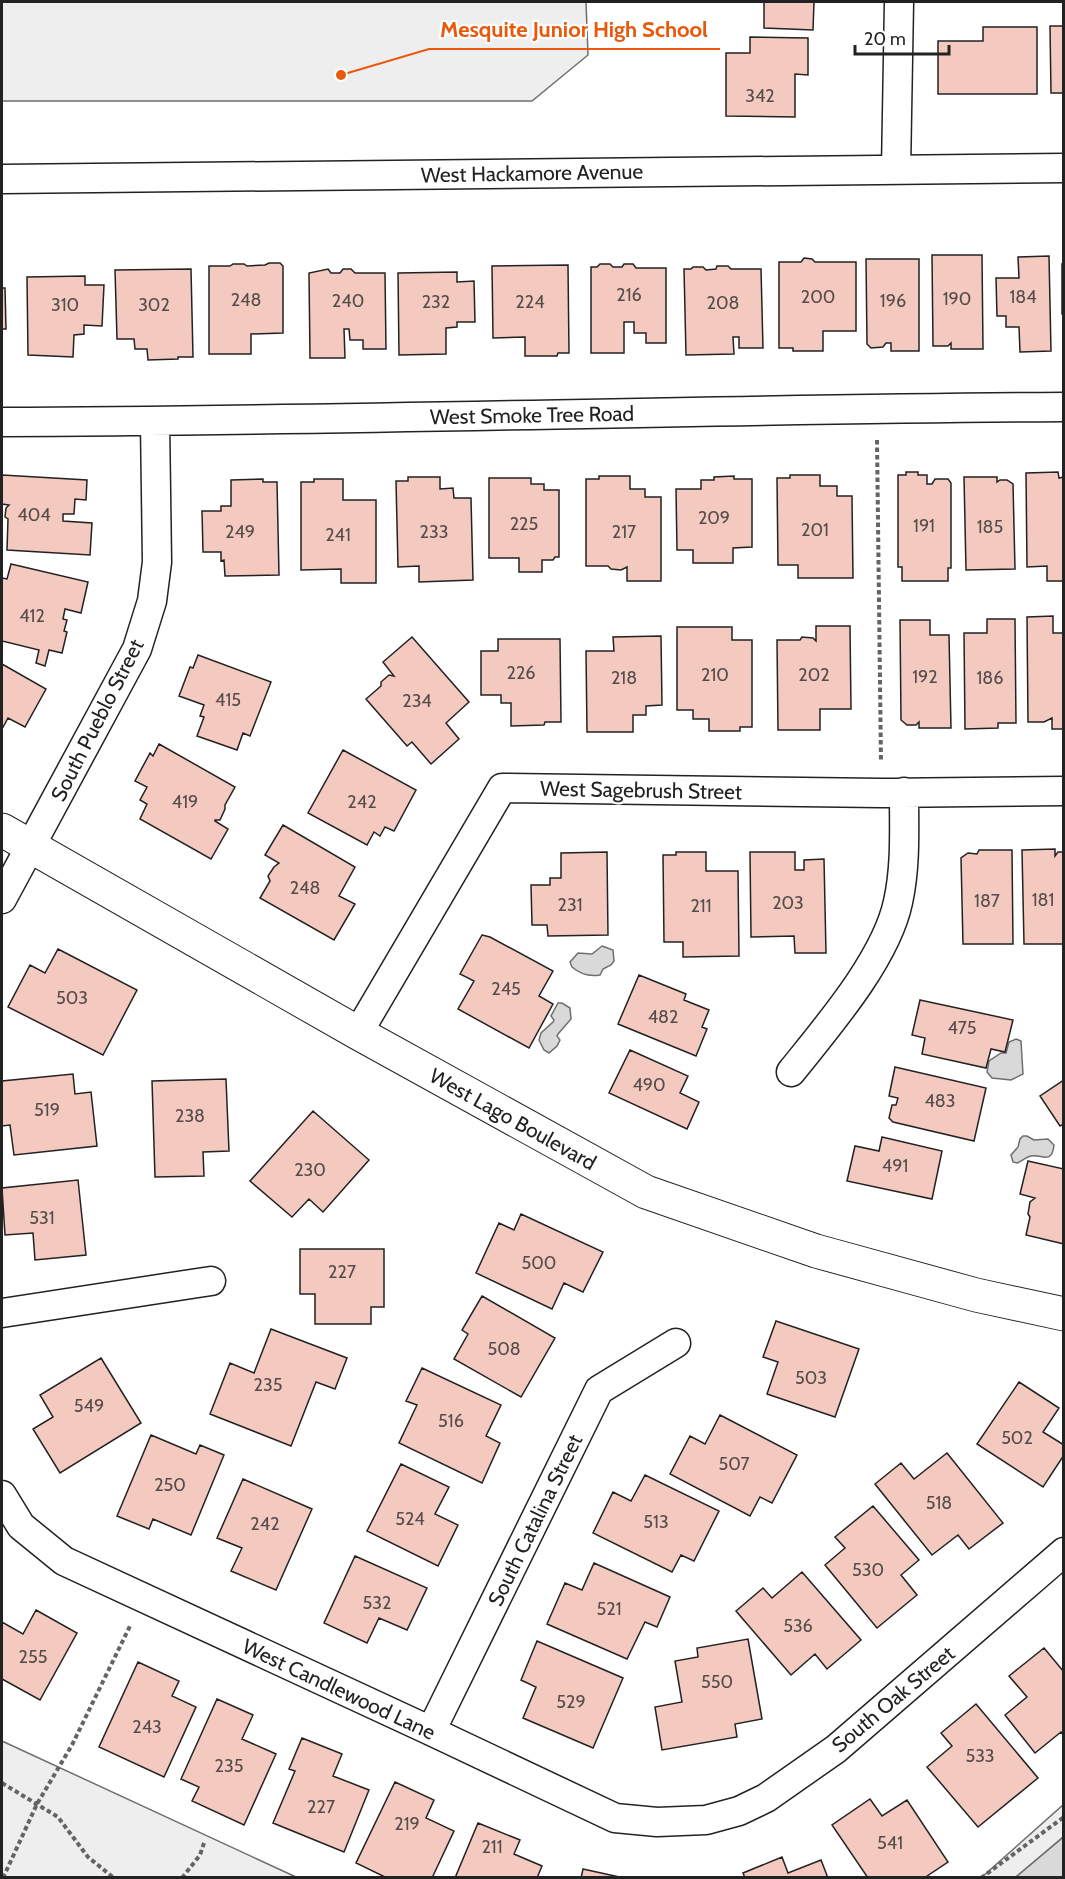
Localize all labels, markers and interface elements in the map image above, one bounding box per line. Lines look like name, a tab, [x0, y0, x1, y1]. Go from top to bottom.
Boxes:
callout: Mesquite Junior High School	[429, 9, 720, 49]
text: Mesquite Junior High School	[440, 16, 708, 43]
scale bar	[855, 18, 950, 56]
text: 20 m	[864, 28, 906, 50]
house number: 342	[745, 85, 775, 107]
street label: West Hackamore Avenue	[421, 159, 644, 187]
house number: 216	[616, 284, 642, 306]
house number: 200	[801, 286, 835, 308]
house number: 184	[1009, 286, 1037, 308]
house number: 190	[943, 288, 971, 310]
house number: 248	[231, 289, 261, 311]
house number: 240	[332, 290, 364, 312]
house number: 196	[880, 290, 906, 312]
house number: 232	[422, 291, 450, 313]
house number: 224	[515, 291, 545, 313]
house number: 208	[707, 292, 739, 314]
house number: 310	[51, 294, 79, 316]
house number: 302	[138, 294, 170, 316]
street label: West Smoke Tree Road	[430, 401, 634, 429]
house number: 404	[17, 504, 51, 526]
house number: 209	[698, 507, 730, 529]
house number: 225	[510, 513, 538, 535]
house number: 191	[913, 515, 935, 537]
house number: 185	[977, 516, 1003, 538]
house number: 201	[801, 519, 829, 541]
house number: 249	[225, 521, 255, 543]
house number: 233	[420, 521, 448, 543]
house number: 217	[612, 521, 636, 543]
house number: 241	[325, 524, 351, 546]
house number: 412	[19, 605, 45, 627]
street label: South Pueblo Street	[45, 635, 149, 805]
house number: 226	[506, 662, 536, 684]
house number: 210	[701, 664, 729, 686]
house number: 202	[798, 664, 830, 686]
house number: 192	[912, 666, 938, 688]
house number: 218	[611, 667, 637, 689]
house number: 186	[976, 667, 1004, 689]
house number: 415	[215, 689, 241, 711]
house number: 234	[402, 690, 432, 712]
street label: West Sagebrush Street	[540, 776, 742, 804]
house number: 419	[172, 791, 198, 813]
house number: 242	[347, 791, 377, 813]
house number: 248	[290, 877, 320, 899]
house number: 181	[1032, 889, 1054, 911]
house number: 187	[974, 890, 1000, 912]
house number: 203	[772, 892, 804, 914]
house number: 231	[557, 894, 583, 916]
house number: 211	[690, 895, 712, 917]
house number: 245	[491, 978, 521, 1000]
house number: 503	[56, 987, 88, 1009]
house number: 482	[648, 1006, 678, 1028]
house number: 475	[947, 1017, 977, 1039]
street label: West Lago Boulevard	[425, 1063, 601, 1175]
house number: 490	[632, 1074, 666, 1096]
house number: 483	[924, 1090, 956, 1112]
house number: 519	[34, 1099, 60, 1121]
house number: 238	[175, 1105, 205, 1127]
house number: 491	[882, 1155, 908, 1177]
house number: 230	[294, 1159, 326, 1181]
house number: 531	[29, 1207, 55, 1229]
house number: 500	[522, 1252, 556, 1274]
house number: 227	[328, 1261, 356, 1283]
house number: 508	[487, 1338, 521, 1360]
house number: 503	[795, 1367, 827, 1389]
house number: 235	[254, 1374, 282, 1396]
house number: 549	[74, 1395, 104, 1417]
house number: 516	[438, 1410, 464, 1432]
house number: 502	[1001, 1427, 1033, 1449]
street label: South Catalina Street	[483, 1430, 587, 1610]
house number: 507	[718, 1453, 750, 1475]
house number: 250	[154, 1474, 186, 1496]
house number: 518	[926, 1492, 952, 1514]
house number: 524	[395, 1508, 425, 1530]
house number: 513	[643, 1511, 669, 1533]
house number: 242	[250, 1513, 280, 1535]
house number: 530	[852, 1559, 884, 1581]
house number: 532	[363, 1592, 391, 1614]
house number: 521	[596, 1598, 622, 1620]
house number: 536	[783, 1615, 813, 1637]
street label: West Candlewood Lane	[239, 1633, 440, 1745]
street label: South Oak Street	[827, 1641, 959, 1757]
house number: 255	[19, 1646, 47, 1668]
house number: 550	[701, 1671, 733, 1693]
house number: 529	[556, 1691, 586, 1713]
house number: 243	[132, 1716, 162, 1738]
house number: 533	[965, 1745, 995, 1767]
house number: 235	[215, 1755, 243, 1777]
house number: 227	[307, 1796, 335, 1818]
house number: 219	[394, 1813, 420, 1835]
house number: 541	[877, 1832, 903, 1854]
house number: 211	[481, 1836, 503, 1858]

